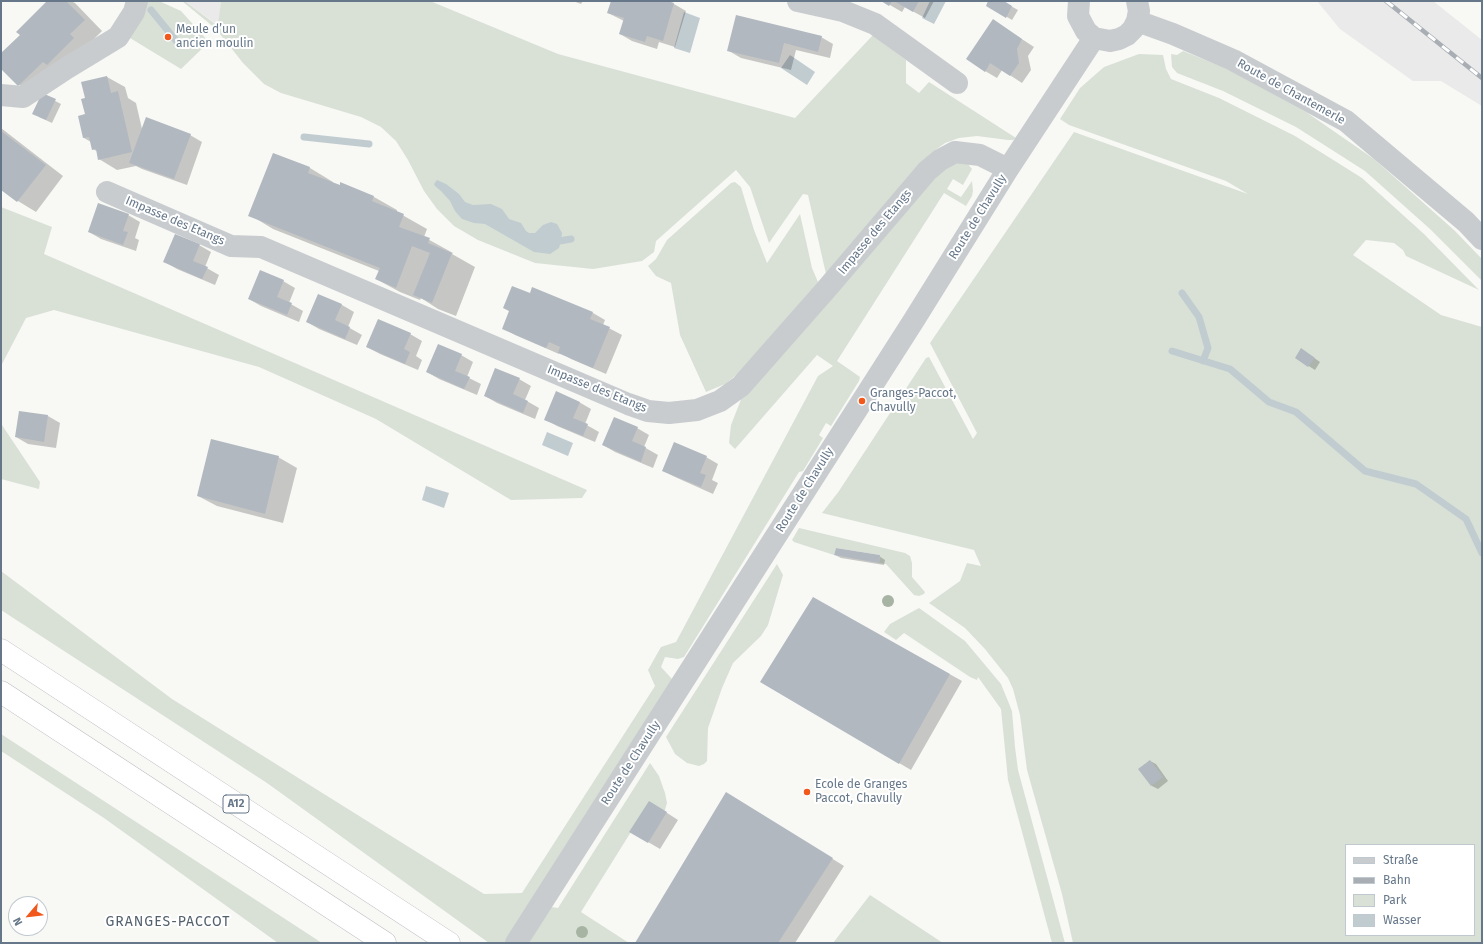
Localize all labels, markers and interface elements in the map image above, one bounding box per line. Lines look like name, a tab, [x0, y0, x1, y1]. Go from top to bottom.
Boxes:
place label: Meule d’un ancien moulin	[176, 23, 254, 51]
marker: Meule d’un ancien moulin	[163, 32, 173, 42]
street label: Route de Chantemerle	[1235, 56, 1347, 128]
street label: Route de Chavully	[946, 172, 1010, 262]
street label: Impasse des Etangs	[835, 187, 915, 277]
street label: Impasse des Etangs	[123, 194, 227, 248]
street label: Impasse des Etangs	[545, 362, 649, 416]
place label: Granges-Paccot, Chavully	[870, 387, 956, 415]
marker: Granges-Paccot, Chavully	[857, 396, 867, 406]
street label: Route de Chavully	[773, 445, 837, 535]
street label: Route de Chavully	[598, 718, 664, 808]
place label: Ecole de Granges Paccot, Chavully	[815, 778, 907, 806]
marker: Ecole de Granges Paccot, Chavully	[802, 787, 812, 797]
road number: A12	[223, 795, 249, 813]
legend	[1345, 844, 1475, 936]
text: Straße	[1383, 853, 1418, 867]
text: Bahn	[1383, 873, 1411, 887]
text: Park	[1383, 893, 1407, 907]
north arrow	[8, 896, 48, 936]
text: Wasser	[1383, 913, 1421, 927]
district label: GRANGES-PACCOT	[105, 914, 231, 930]
text: N	[10, 915, 25, 928]

